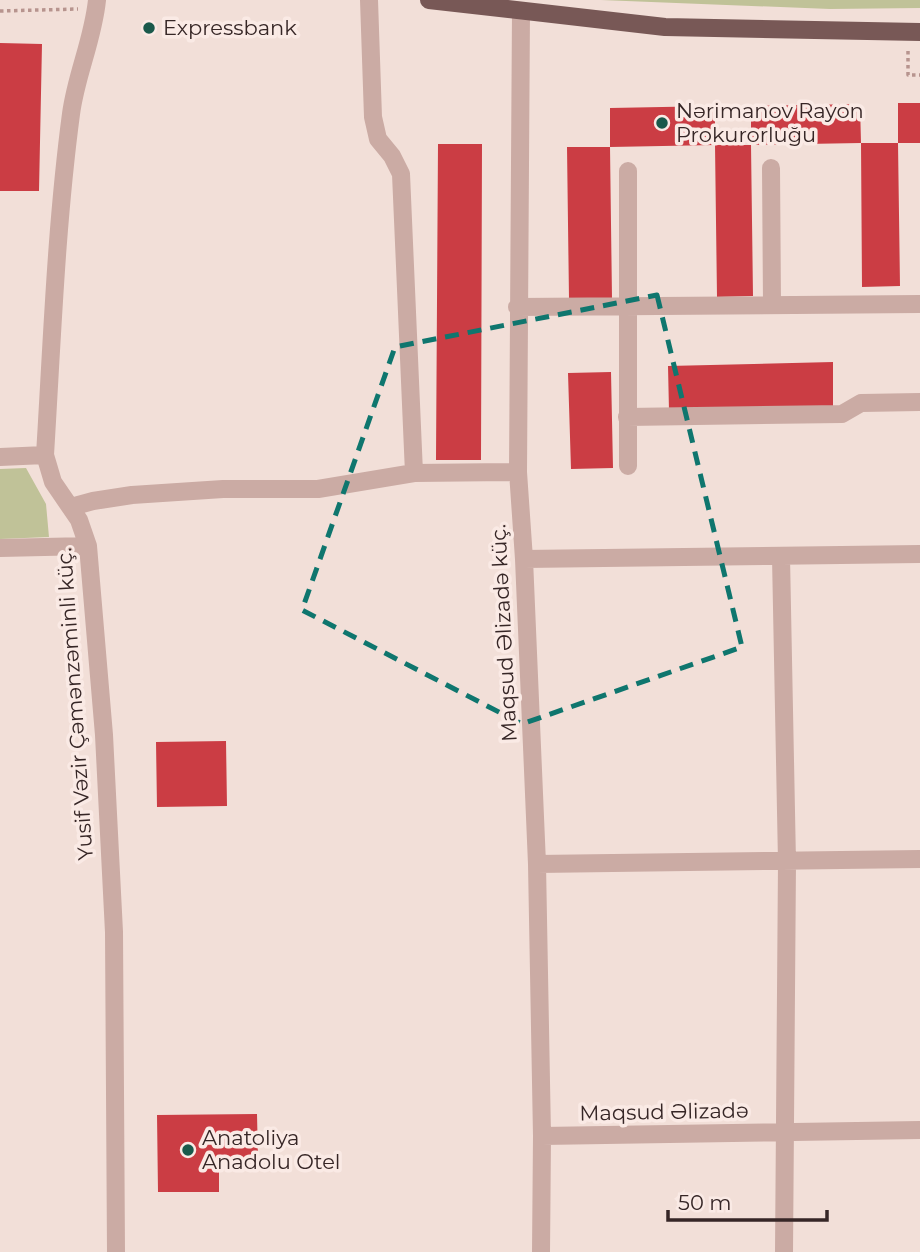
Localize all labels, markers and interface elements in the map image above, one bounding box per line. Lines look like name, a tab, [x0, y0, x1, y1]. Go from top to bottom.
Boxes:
place label: Expressbank	[163, 15, 297, 40]
marker: Expressbank	[141, 20, 157, 36]
place label: Nərimanov Rayon Prokurorluğu	[676, 98, 864, 147]
marker: Nərimanov Rayon Prokurorluğu	[654, 115, 670, 131]
street label: Maqsud Əlizadə küç.	[485, 524, 522, 742]
street label: Yusif Vəzir Çəmənzəminli küç.	[51, 547, 98, 861]
street label: Maqsud Əlizadə	[579, 1098, 749, 1125]
place label: Anatoliya Anadolu Otel	[202, 1125, 341, 1174]
marker: Anatoliya Anadolu Otel	[180, 1142, 196, 1158]
scale bar	[668, 1178, 827, 1222]
text: 50 m	[678, 1190, 732, 1215]

